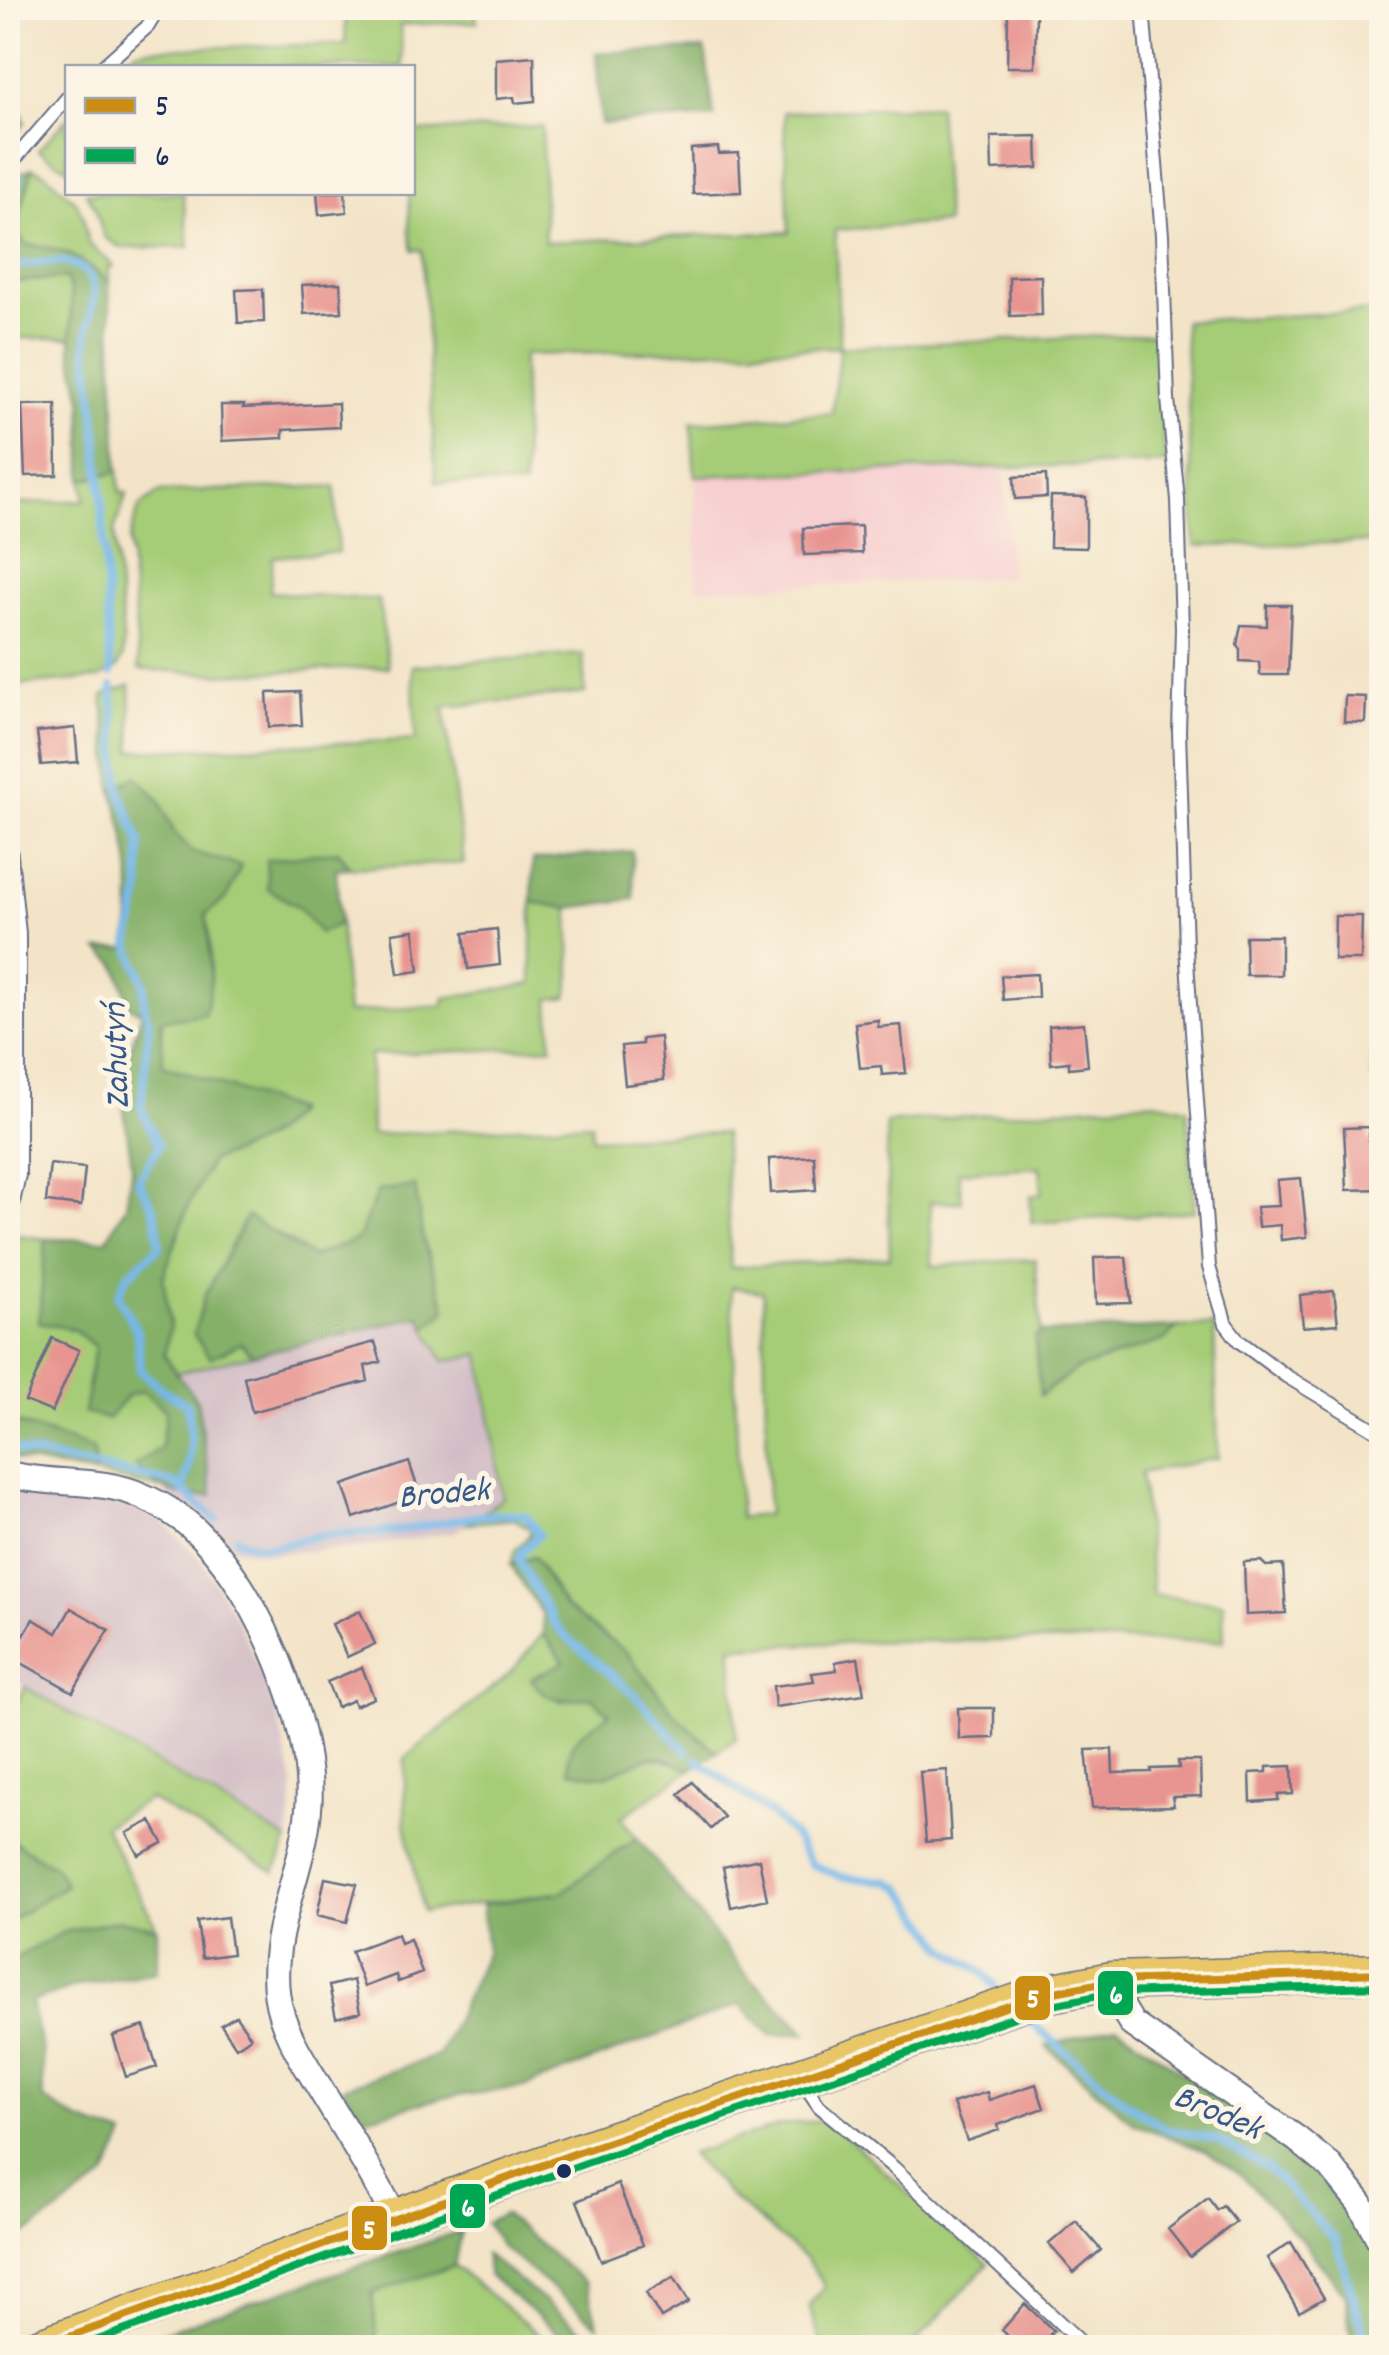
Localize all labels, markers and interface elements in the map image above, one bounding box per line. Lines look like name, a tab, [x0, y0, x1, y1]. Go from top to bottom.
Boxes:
legend	[65, 65, 415, 195]
text: 5	[155, 88, 169, 131]
text: 6	[155, 138, 170, 181]
water label: Zahutyń	[92, 998, 146, 1110]
water label: Brodek	[396, 1467, 495, 1525]
line badge: 6	[1096, 1969, 1135, 2017]
line badge: 5	[1013, 1974, 1052, 2022]
text: 6	[1109, 1978, 1123, 2018]
text: 5	[1027, 1982, 1039, 2022]
water label: Brodek	[1165, 2074, 1272, 2157]
unlabelled marker	[554, 2161, 574, 2181]
line badge: 6	[448, 2182, 487, 2230]
text: 6	[461, 2191, 475, 2231]
line badge: 5	[350, 2204, 389, 2252]
text: 5	[363, 2213, 375, 2253]

